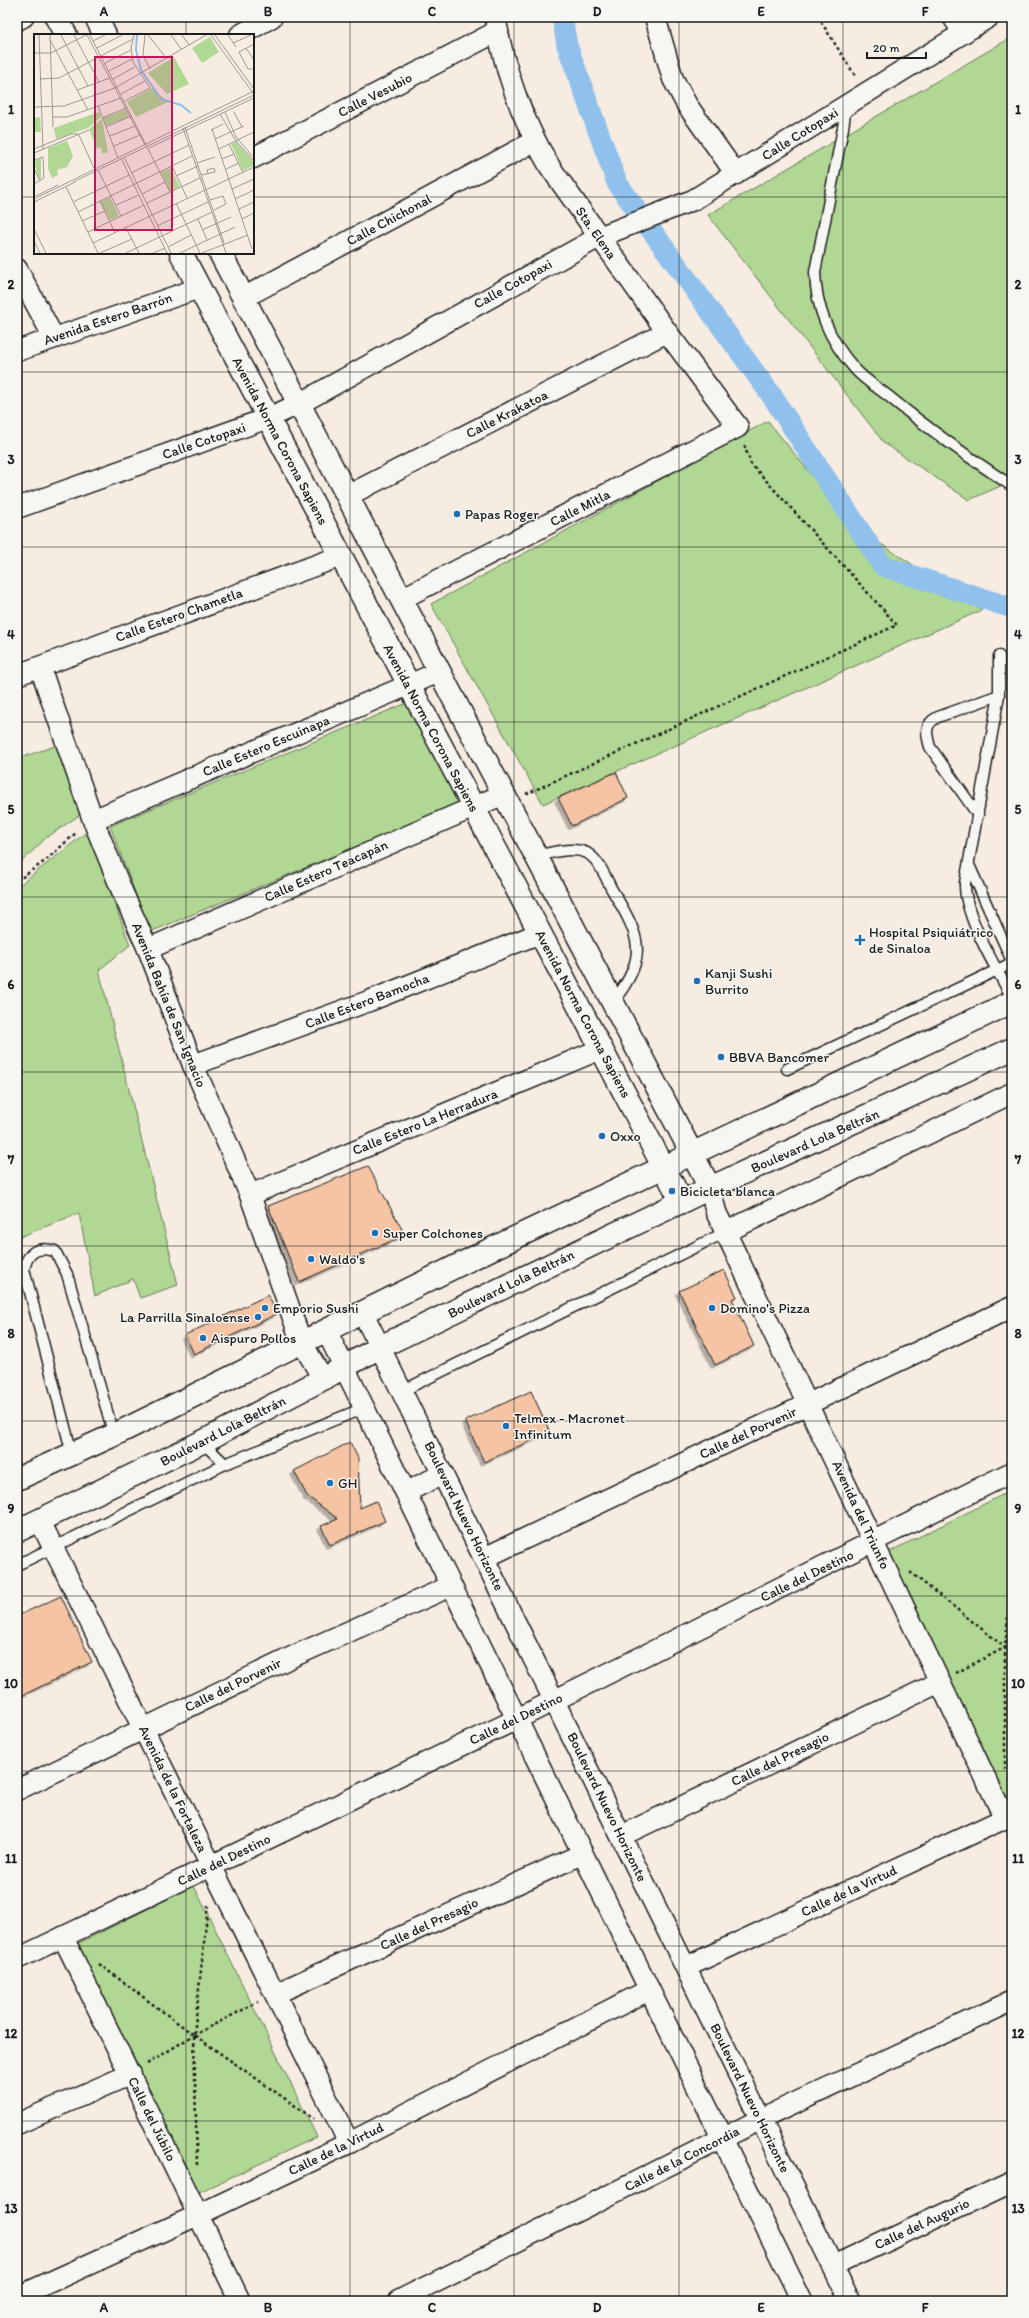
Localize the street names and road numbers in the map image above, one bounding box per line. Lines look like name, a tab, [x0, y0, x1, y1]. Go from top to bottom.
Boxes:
street label: Calle Vesubio	[335, 69, 415, 121]
street label: Calle Cotopaxi	[759, 104, 841, 164]
street label: Calle Chichonal	[344, 190, 434, 250]
street label: Sta. Elena	[572, 203, 621, 263]
street label: Calle Cotopaxi	[471, 255, 555, 313]
street label: Avenida Estero Barrón	[41, 289, 175, 349]
street label: Avenida Norma Corona Sapiens	[228, 354, 332, 528]
street label: Calle Krakatoa	[463, 386, 551, 442]
street label: Calle Cotopaxi	[160, 419, 248, 463]
street label: Calle Mitla	[547, 485, 614, 530]
street label: Calle Estero Chametla	[113, 584, 246, 646]
street label: Avenida Norma Corona Sapiens	[379, 641, 483, 815]
street label: Calle Estero Escuinapa	[200, 711, 332, 780]
street label: Calle Estero Teacapán	[262, 836, 391, 906]
street label: Avenida Bahía de San Ignacio	[128, 920, 210, 1090]
street label: Avenida Norma Corona Sapiens	[531, 927, 635, 1101]
street label: Calle Estero Bamocha	[303, 969, 432, 1033]
street label: Calle Estero La Herradura	[350, 1085, 501, 1159]
street label: Boulevard Lola Beltrán	[748, 1105, 882, 1177]
street label: Boulevard Lola Beltrán	[445, 1246, 577, 1322]
street label: Boulevard Lola Beltrán	[157, 1392, 289, 1470]
street label: Calle del Porvenir	[697, 1403, 800, 1463]
street label: Boulevard Nuevo Horizonte	[420, 1438, 508, 1594]
street label: Avenida del Triunfo	[828, 1458, 894, 1572]
street label: Calle del Destino	[758, 1546, 856, 1606]
street label: Calle del Porvenir	[182, 1654, 285, 1716]
street label: Calle del Destino	[467, 1689, 565, 1749]
street label: Avenida de la Fortaleza	[135, 1723, 211, 1856]
street label: Calle del Presagio	[728, 1728, 832, 1790]
street label: Boulevard Nuevo Horizonte	[563, 1729, 651, 1885]
street label: Calle del Destino	[175, 1830, 273, 1890]
street label: Calle de la Virtud	[798, 1861, 900, 1921]
street label: Calle del Presagio	[377, 1894, 481, 1954]
street label: Boulevard Nuevo Horizonte	[706, 2020, 794, 2176]
street label: Calle del Júbilo	[124, 2074, 180, 2164]
street label: Calle de la Virtud	[286, 2118, 387, 2179]
street label: Calle de la Concordia	[622, 2123, 742, 2195]
street label: Calle del Augurio	[872, 2195, 972, 2253]

